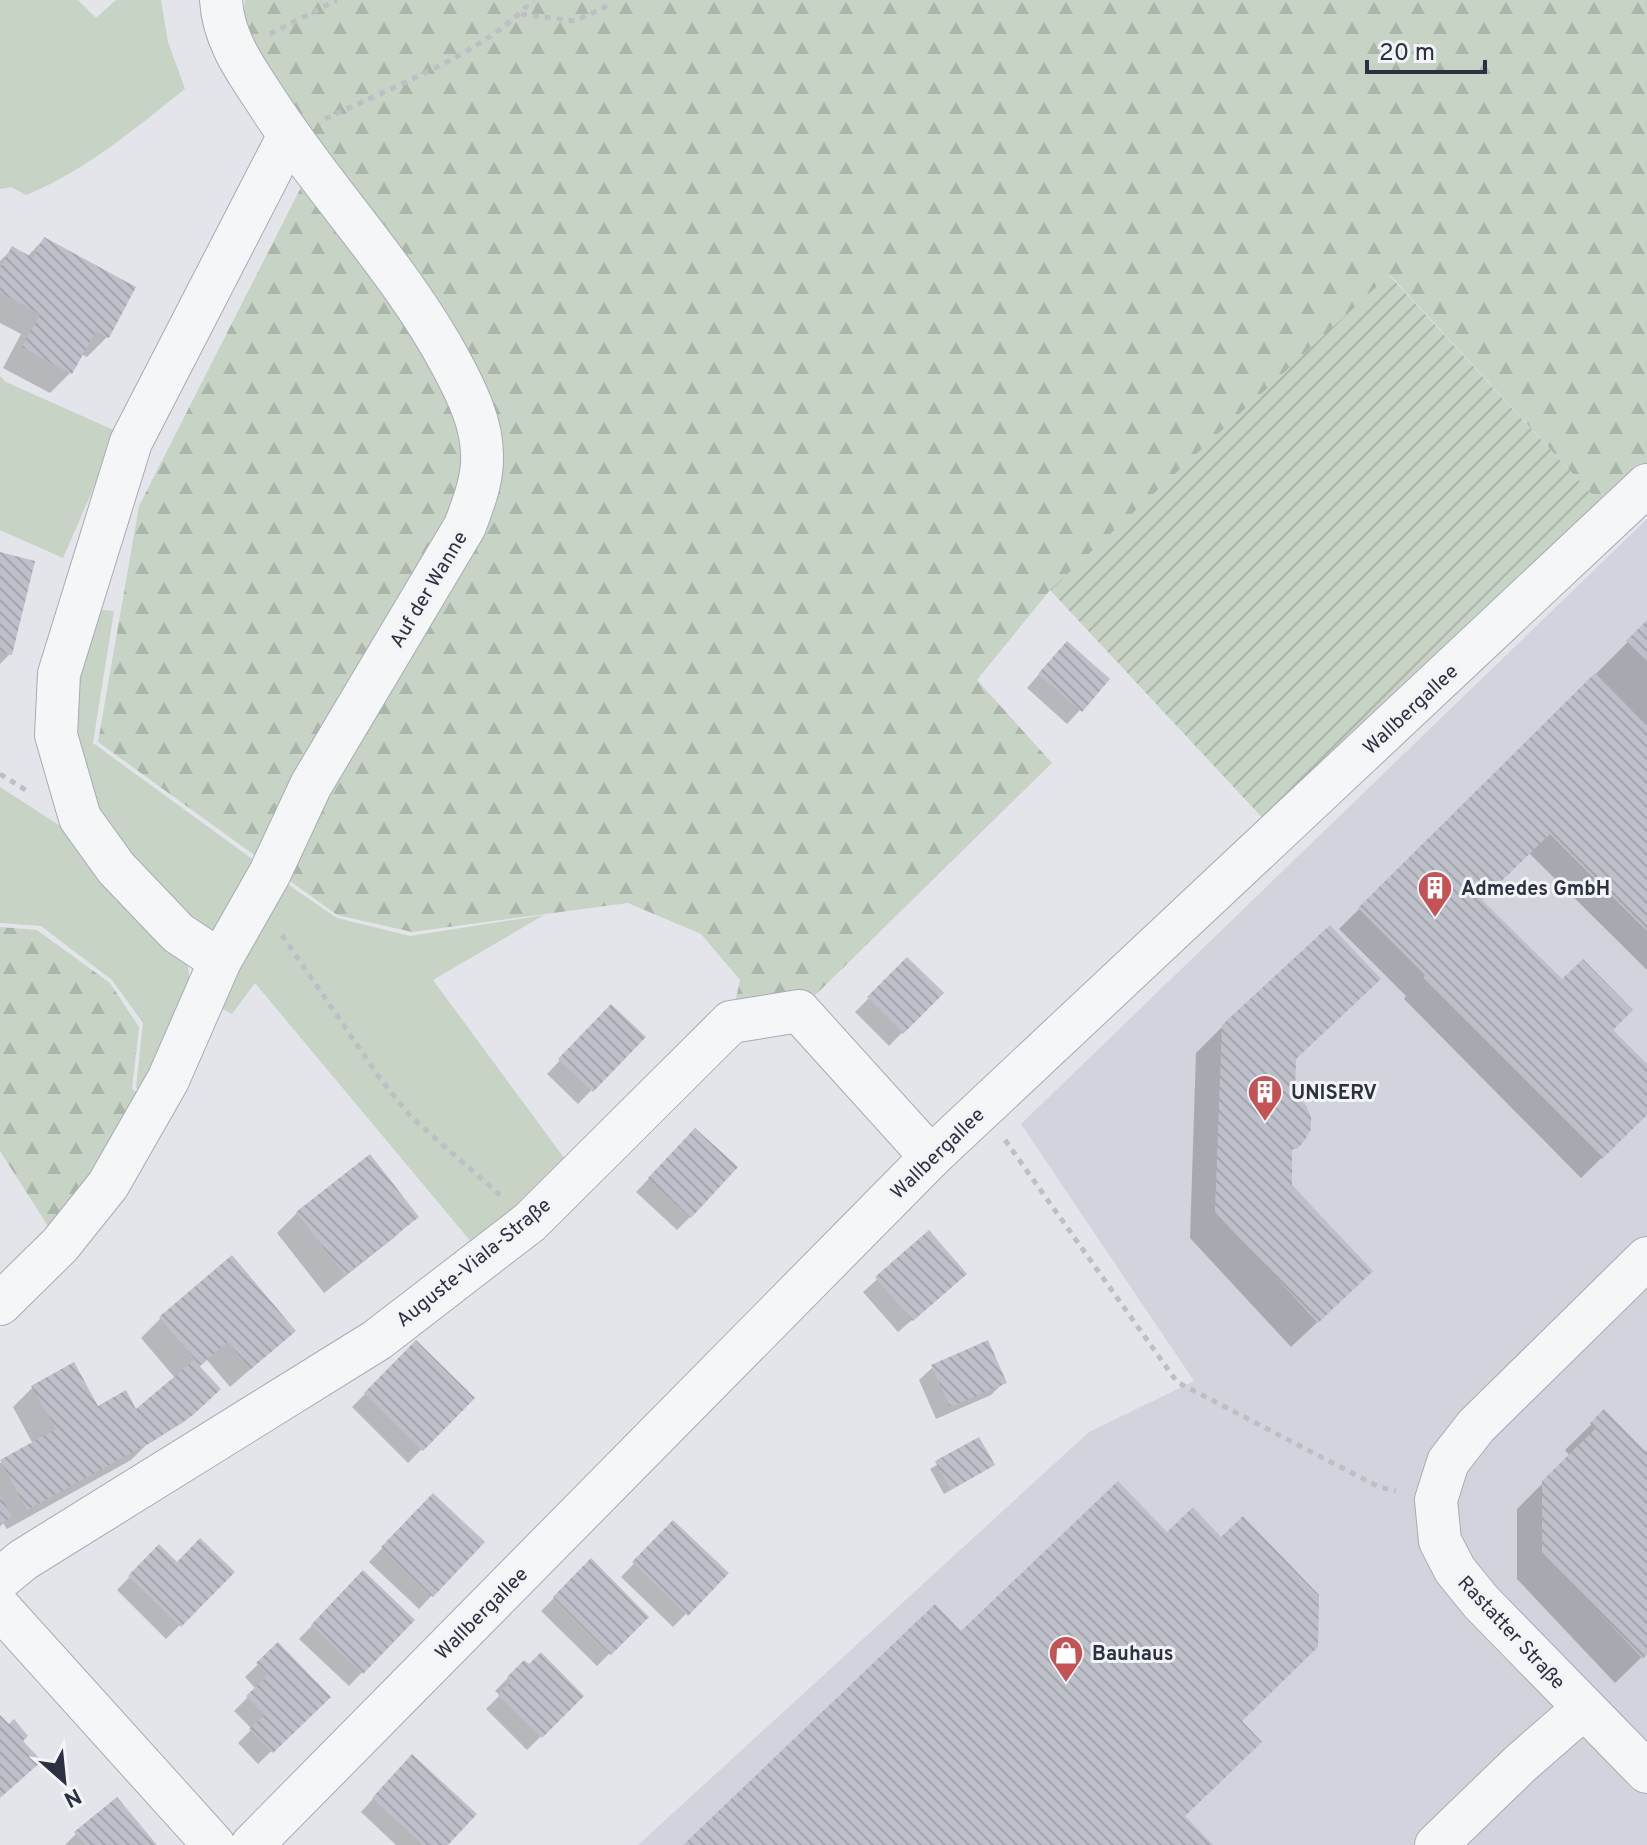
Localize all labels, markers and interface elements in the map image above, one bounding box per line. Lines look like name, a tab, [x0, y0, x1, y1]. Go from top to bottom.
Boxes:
scale bar	[1367, 24, 1485, 74]
text: 20 m	[1379, 39, 1435, 69]
street label: Auf der Wanne	[385, 527, 475, 653]
street label: Wallbergallee	[1358, 660, 1465, 761]
building icon: Admedes GmbH	[1416, 869, 1454, 919]
place label: Admedes GmbH	[1461, 877, 1610, 903]
building icon: UNISERV	[1246, 1073, 1284, 1123]
place label: UNISERV	[1291, 1081, 1377, 1107]
street label: Wallbergallee	[886, 1103, 991, 1206]
street label: Auguste-Viala-Straße	[391, 1193, 557, 1334]
street label: Wallbergallee	[430, 1562, 535, 1667]
street label: Rastatter Straße	[1451, 1571, 1570, 1696]
shop icon: Bauhaus	[1047, 1634, 1085, 1684]
place label: Bauhaus	[1092, 1642, 1174, 1668]
north arrow	[24, 1741, 104, 1821]
text: N	[59, 1781, 85, 1812]

